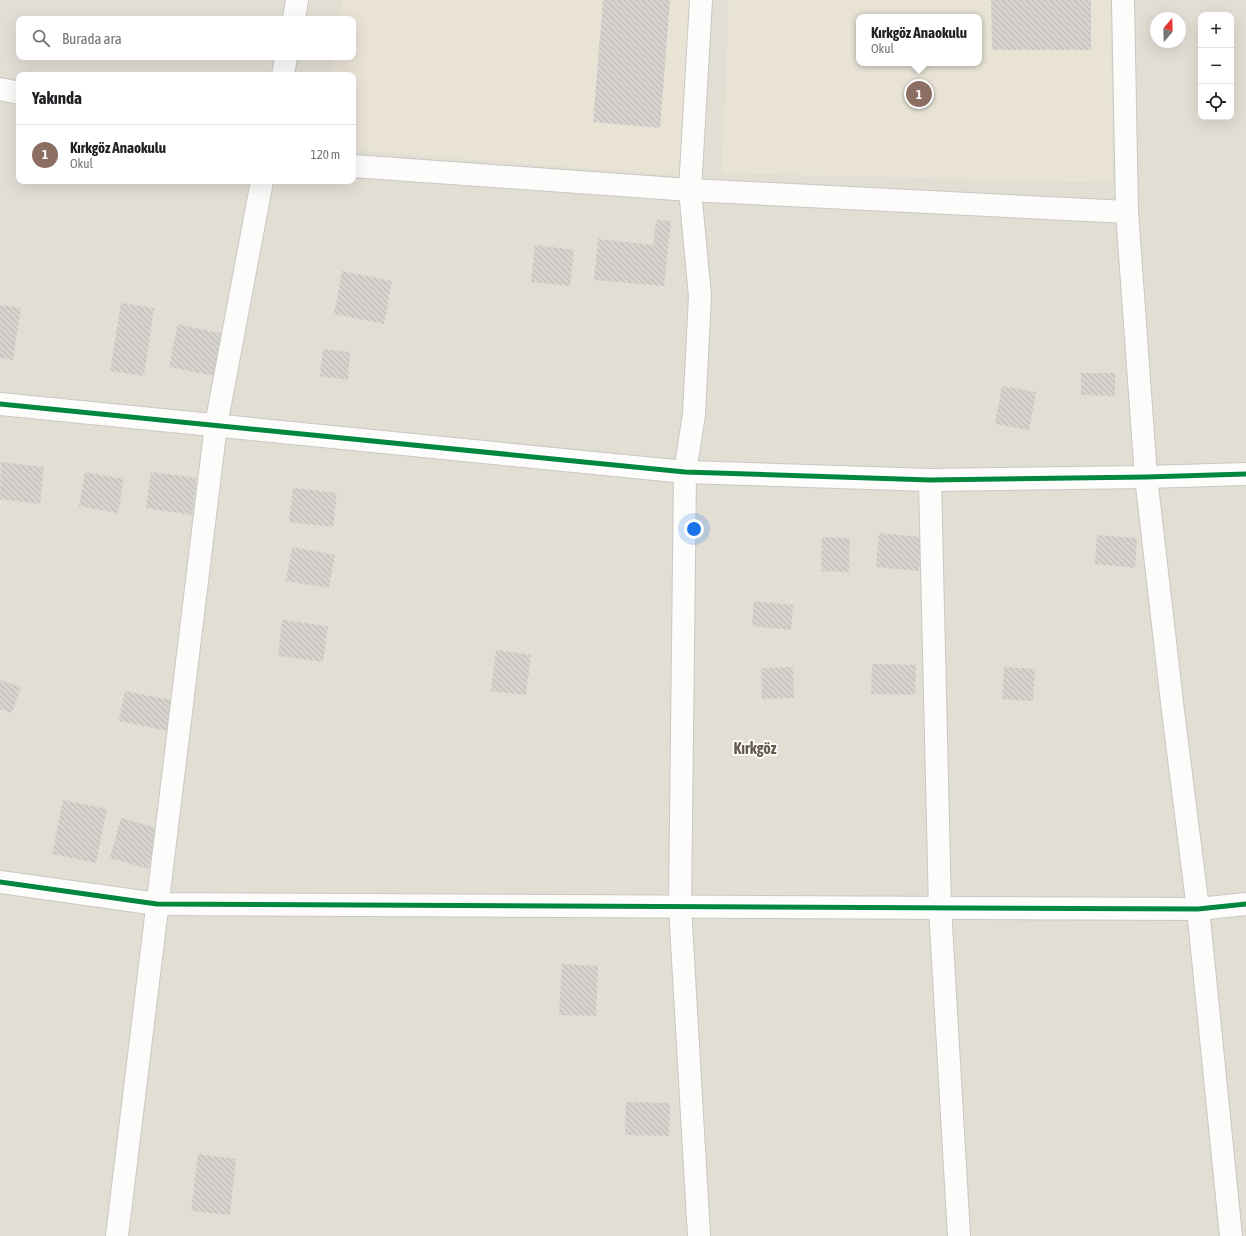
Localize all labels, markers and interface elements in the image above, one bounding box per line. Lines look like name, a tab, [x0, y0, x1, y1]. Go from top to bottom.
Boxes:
north arrow	[1150, 12, 1186, 48]
map controls	[1198, 12, 1234, 120]
button: +	[1198, 12, 1234, 48]
popup	[856, 14, 982, 66]
search box	[16, 16, 356, 60]
text: Kırkgöz Anaokulu	[871, 24, 967, 41]
icon: search	[30, 27, 52, 49]
text: Burada ara	[62, 30, 122, 47]
text: Okul	[871, 41, 894, 56]
button: −	[1198, 48, 1234, 84]
pin: 1	[906, 79, 932, 109]
button: locate	[1198, 84, 1234, 120]
text: Yakında	[32, 88, 82, 108]
text: Kırkgöz Anaokulu	[70, 139, 166, 156]
text: 1	[42, 147, 48, 162]
text: 120 m	[311, 147, 340, 162]
text: Okul	[70, 156, 93, 171]
your location	[684, 519, 704, 539]
district label: Kırkgöz	[734, 739, 777, 757]

